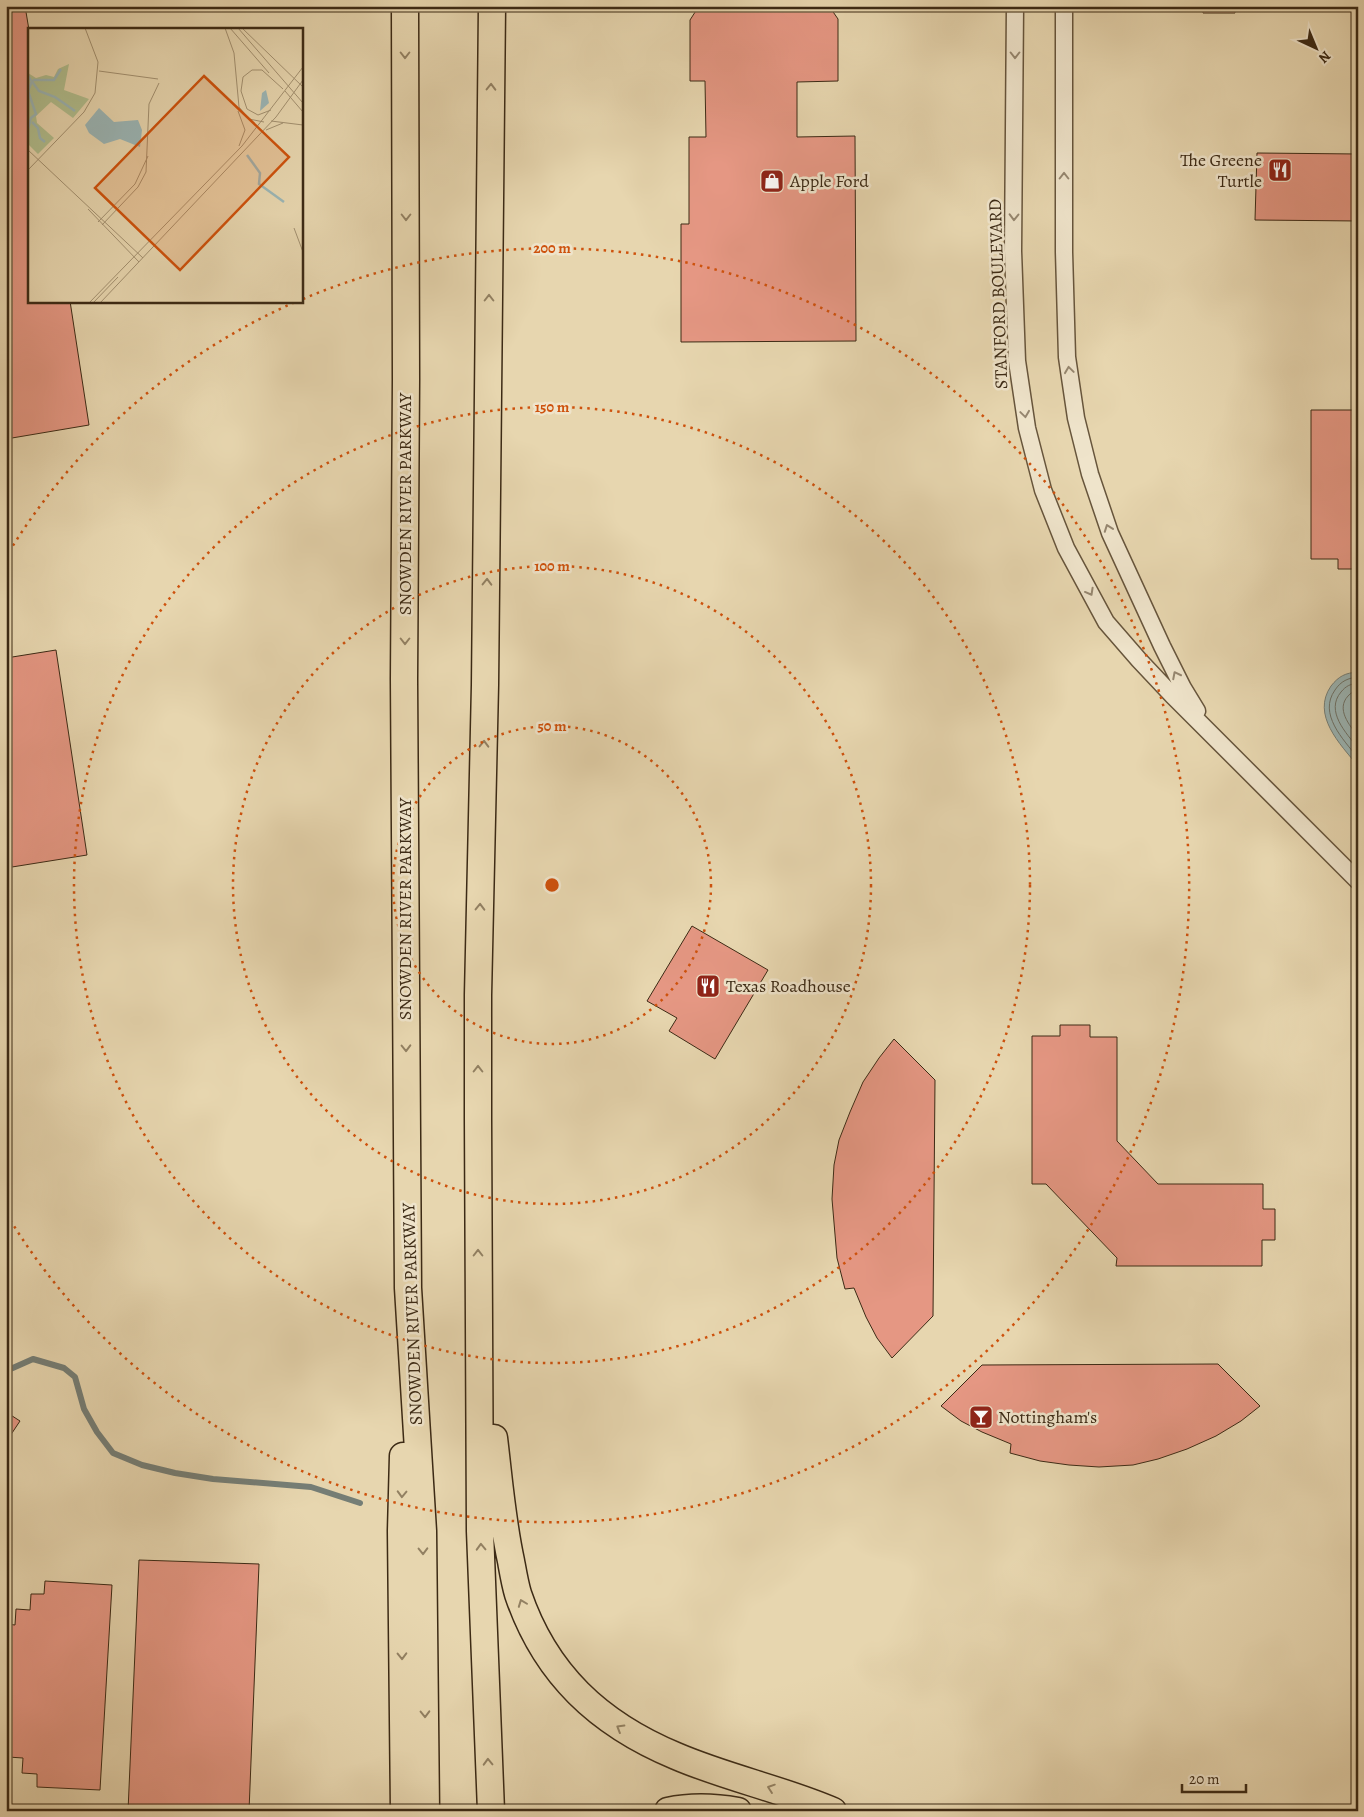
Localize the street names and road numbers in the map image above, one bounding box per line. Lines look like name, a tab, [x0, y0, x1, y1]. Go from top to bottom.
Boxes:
street label: STANFORD BOULEVARD	[983, 198, 1013, 390]
street label: SNOWDEN RIVER PARKWAY	[393, 391, 417, 615]
street label: SNOWDEN RIVER PARKWAY	[393, 796, 417, 1020]
street label: SNOWDEN RIVER PARKWAY	[396, 1201, 428, 1426]

